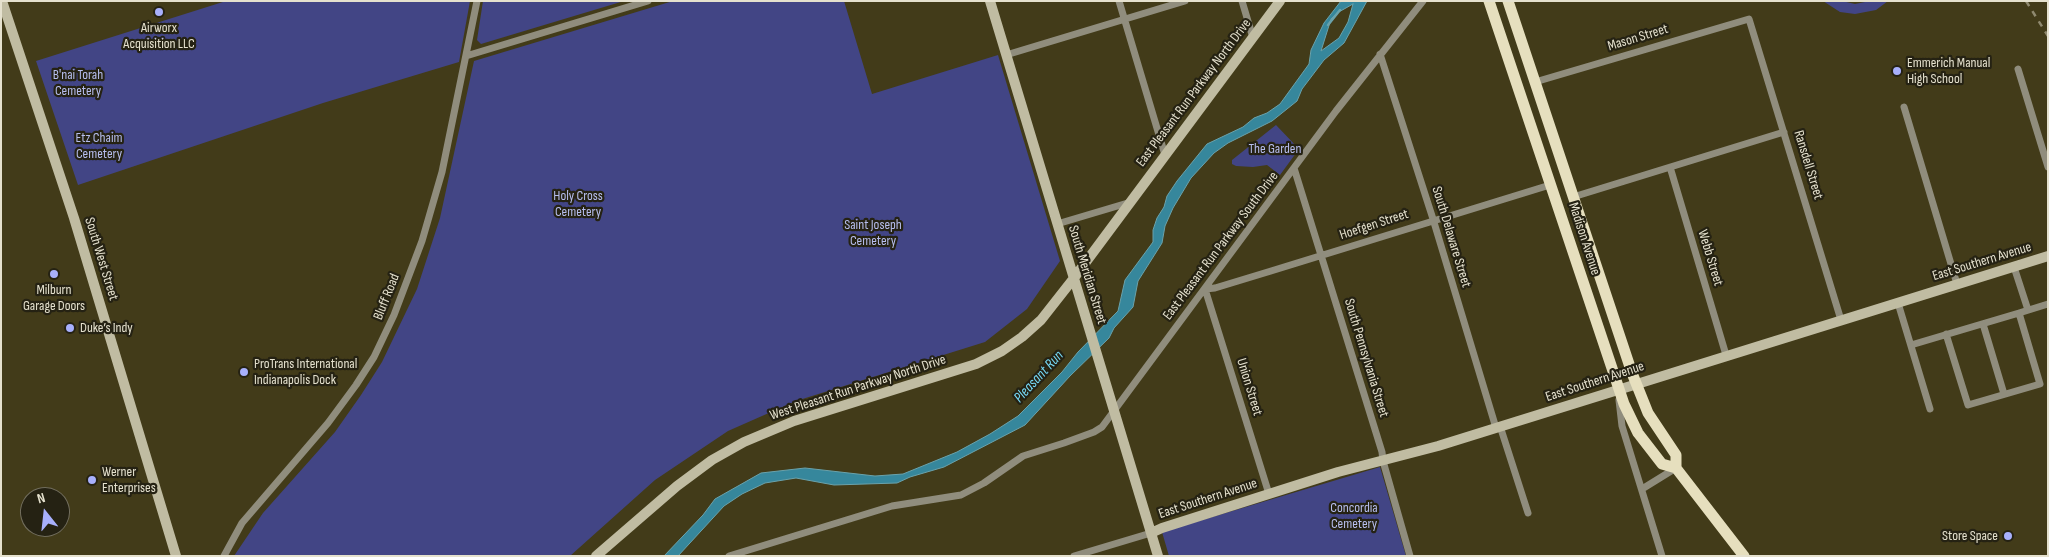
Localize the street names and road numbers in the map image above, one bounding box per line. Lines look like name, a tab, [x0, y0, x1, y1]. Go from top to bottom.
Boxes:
street label: East Pleasant Run Parkway North Drive	[1133, 16, 1255, 170]
street label: Mason Street	[1606, 21, 1670, 55]
street label: Ransdell Street	[1790, 129, 1826, 201]
street label: East Pleasant Run Parkway South Drive	[1160, 169, 1282, 323]
street label: South Delaware Street	[1428, 184, 1474, 290]
street label: Madison Avenue	[1564, 201, 1604, 277]
street label: Hoefgen Street	[1337, 206, 1411, 244]
street label: South West Street	[80, 216, 122, 302]
street label: South Meridian Street	[1064, 224, 1110, 326]
street label: Webb Street	[1694, 228, 1726, 288]
street label: East Southern Avenue	[1931, 239, 2033, 285]
street label: Bluff Road	[370, 271, 404, 323]
street label: South Pennsylvania Street	[1340, 297, 1392, 419]
street label: West Pleasant Run Parkway North Drive	[768, 352, 948, 424]
street label: Union Street	[1232, 356, 1266, 418]
street label: East Southern Avenue	[1544, 358, 1646, 406]
street label: East Southern Avenue	[1157, 475, 1259, 523]

